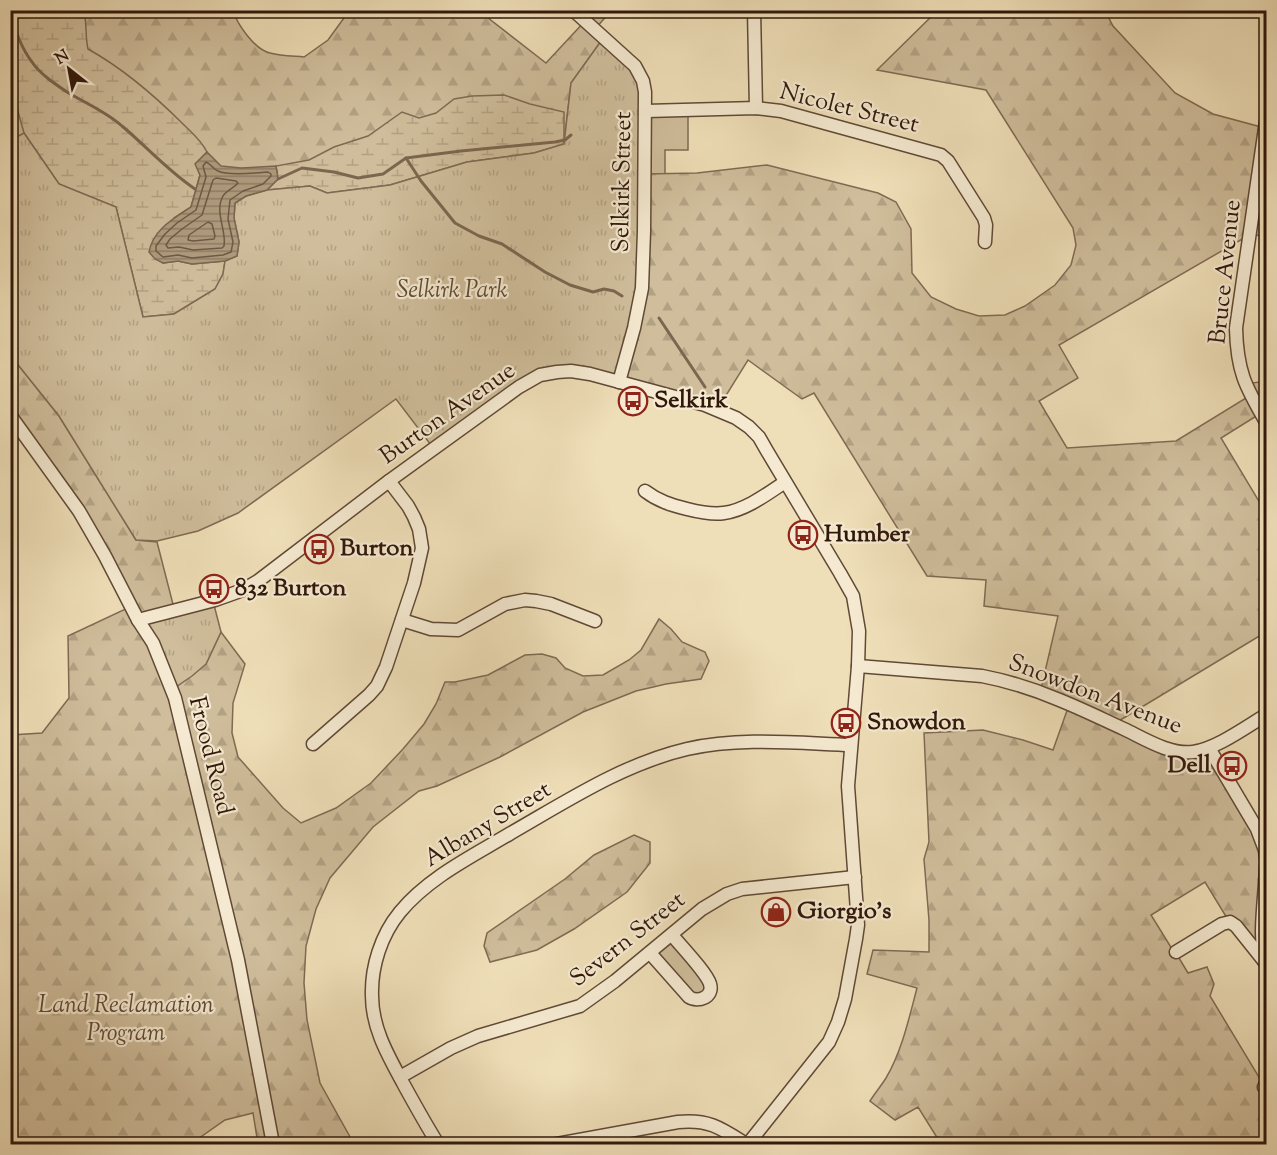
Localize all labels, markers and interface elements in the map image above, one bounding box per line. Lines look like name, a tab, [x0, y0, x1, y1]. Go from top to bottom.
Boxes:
north arrow	[39, 39, 99, 99]
text: N	[51, 45, 74, 71]
street label: Nicolet Street	[776, 75, 922, 143]
street label: Selkirk Street	[605, 111, 641, 253]
street label: Bruce Avenue	[1202, 198, 1250, 346]
park label: Selkirk Park	[397, 274, 508, 308]
street label: Burton Avenue	[373, 355, 523, 473]
place label: Selkirk	[654, 384, 729, 418]
bus stop icon: Selkirk	[617, 385, 649, 417]
place label: Humber	[824, 518, 911, 552]
bus stop icon: Humber	[787, 519, 819, 551]
place label: Burton	[340, 532, 414, 566]
bus stop icon: Burton	[303, 533, 335, 565]
place label: 832 Burton	[235, 572, 347, 606]
bus stop icon: 832 Burton	[198, 573, 230, 605]
street label: Snowdon Avenue	[1003, 646, 1187, 744]
street label: Frood Road	[179, 693, 241, 819]
place label: Snowdon	[867, 706, 966, 740]
bus stop icon: Snowdon	[830, 707, 862, 739]
place label: Dell	[1168, 749, 1211, 783]
bus stop icon: Dell	[1216, 750, 1248, 782]
street label: Albany Street	[418, 774, 558, 876]
street label: Severn Street	[563, 884, 693, 996]
place label: Giorgio's	[797, 895, 891, 929]
shop icon: Giorgio's	[760, 896, 792, 928]
park label: Land Reclamation Program	[38, 989, 214, 1051]

